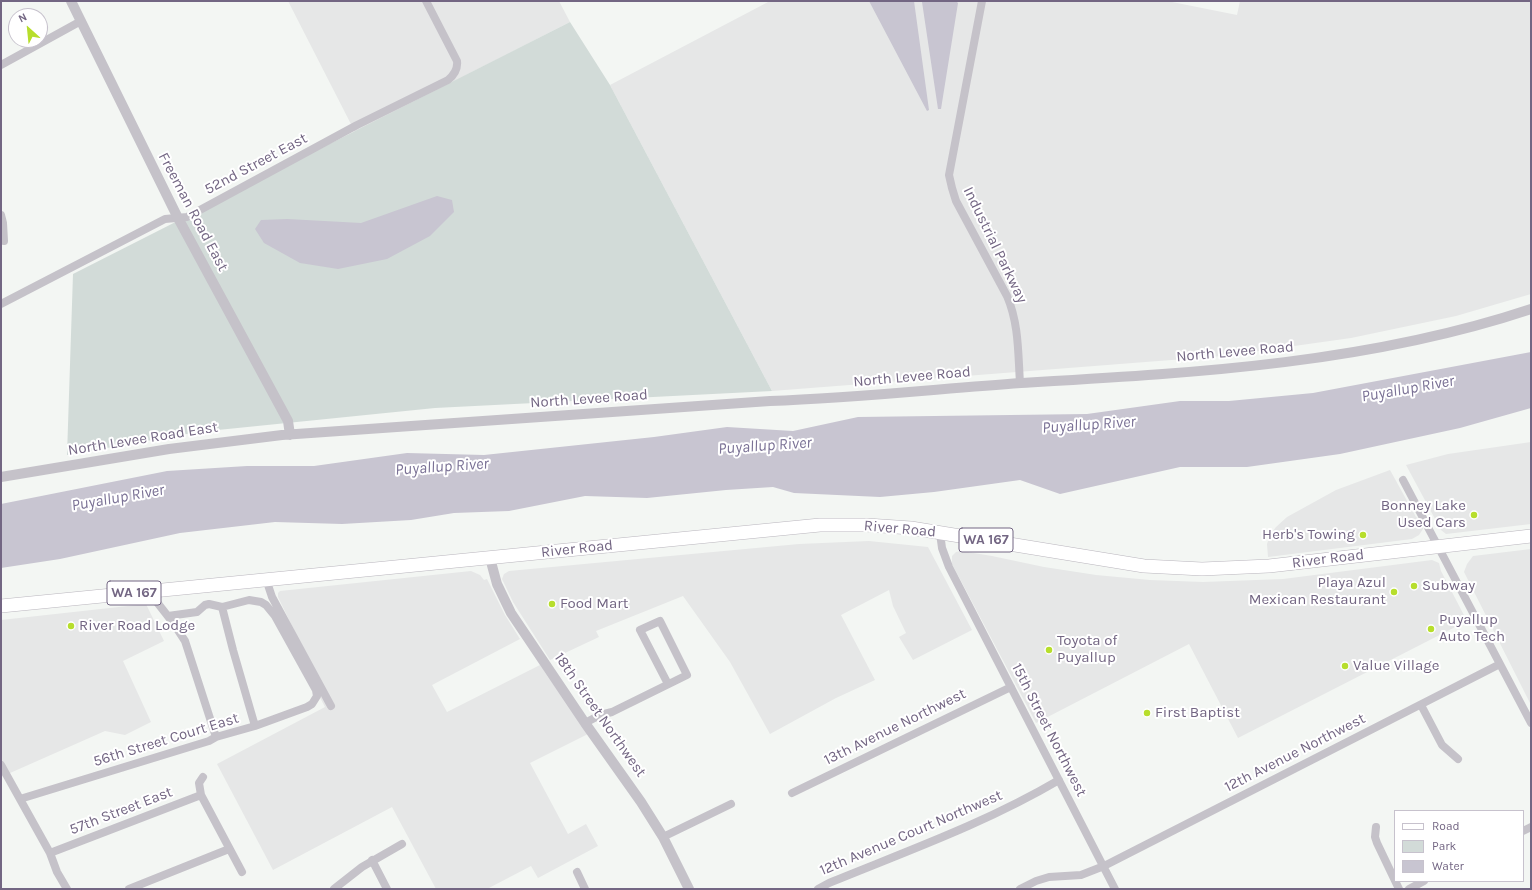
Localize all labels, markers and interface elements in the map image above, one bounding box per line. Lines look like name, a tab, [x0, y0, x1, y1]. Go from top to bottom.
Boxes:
north arrow	[8, 8, 48, 48]
text: N	[16, 10, 29, 25]
street label: 52nd Street East	[202, 129, 310, 199]
street label: Freeman Road East	[154, 150, 232, 274]
street label: Industrial Parkway	[959, 184, 1031, 306]
street label: North Levee Road	[1175, 338, 1295, 366]
street label: North Levee Road	[852, 363, 972, 391]
water label: Puyallup River	[1360, 371, 1456, 407]
street label: North Levee Road	[530, 386, 648, 412]
water label: Puyallup River	[1042, 412, 1136, 438]
street label: North Levee Road East	[67, 418, 219, 460]
water label: Puyallup River	[718, 433, 812, 459]
water label: Puyallup River	[395, 454, 489, 480]
water label: Puyallup River	[70, 480, 166, 516]
place label: Bonney Lake Used Cars	[1381, 497, 1466, 532]
marker: Bonney Lake Used Cars	[1469, 510, 1479, 520]
street label: River Road	[863, 517, 937, 541]
place label: Herb's Towing	[1262, 526, 1355, 544]
road number: WA 167	[959, 528, 1013, 552]
marker: Herb's Towing	[1358, 530, 1368, 540]
street label: River Road	[540, 536, 614, 562]
street label: River Road	[1291, 546, 1365, 572]
place label: Playa Azul Mexican Restaurant	[1249, 574, 1386, 609]
place label: Subway	[1422, 577, 1475, 595]
road number: WA 167	[107, 581, 161, 605]
marker: Subway	[1409, 581, 1419, 591]
marker: Playa Azul Mexican Restaurant	[1389, 587, 1399, 597]
place label: Food Mart	[560, 595, 628, 613]
marker: Food Mart	[547, 599, 557, 609]
place label: Puyallup Auto Tech	[1439, 611, 1505, 646]
place label: River Road Lodge	[79, 617, 195, 635]
marker: River Road Lodge	[66, 621, 76, 631]
marker: Puyallup Auto Tech	[1426, 624, 1436, 634]
place label: Toyota of Puyallup	[1057, 632, 1117, 667]
marker: Toyota of Puyallup	[1044, 645, 1054, 655]
street label: 18th Street Northwest	[550, 649, 650, 781]
place label: Value Village	[1353, 657, 1439, 675]
street label: 15th Street Northwest	[1008, 660, 1090, 800]
marker: Value Village	[1340, 661, 1350, 671]
street label: 13th Avenue Northwest	[821, 685, 969, 769]
place label: First Baptist	[1155, 704, 1240, 722]
marker: First Baptist	[1142, 708, 1152, 718]
street label: 56th Street Court East	[91, 709, 241, 771]
street label: 12th Avenue Northwest	[1222, 710, 1368, 796]
street label: 57th Street East	[67, 783, 175, 839]
street label: 12th Avenue Court Northwest	[817, 786, 1005, 880]
legend	[1394, 810, 1524, 882]
text: Road	[1432, 819, 1460, 833]
text: Park	[1432, 839, 1456, 853]
text: Water	[1432, 859, 1464, 873]

